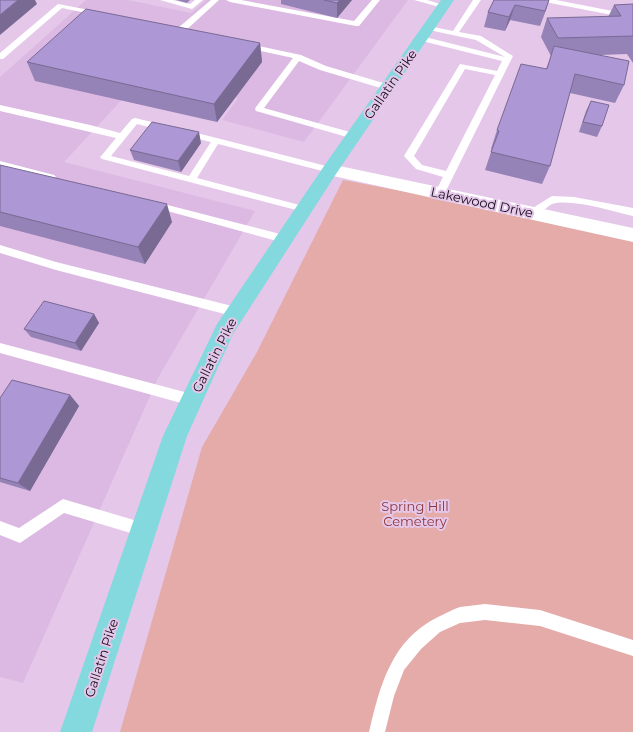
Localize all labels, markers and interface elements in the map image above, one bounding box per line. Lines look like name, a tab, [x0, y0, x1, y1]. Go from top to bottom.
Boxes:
street label: Gallatin Pike	[360, 46, 420, 122]
street label: Lakewood Drive	[429, 183, 535, 221]
street label: Gallatin Pike	[188, 315, 240, 395]
park label: Spring Hill Cemetery	[381, 498, 449, 529]
street label: Gallatin Pike	[81, 617, 121, 699]

